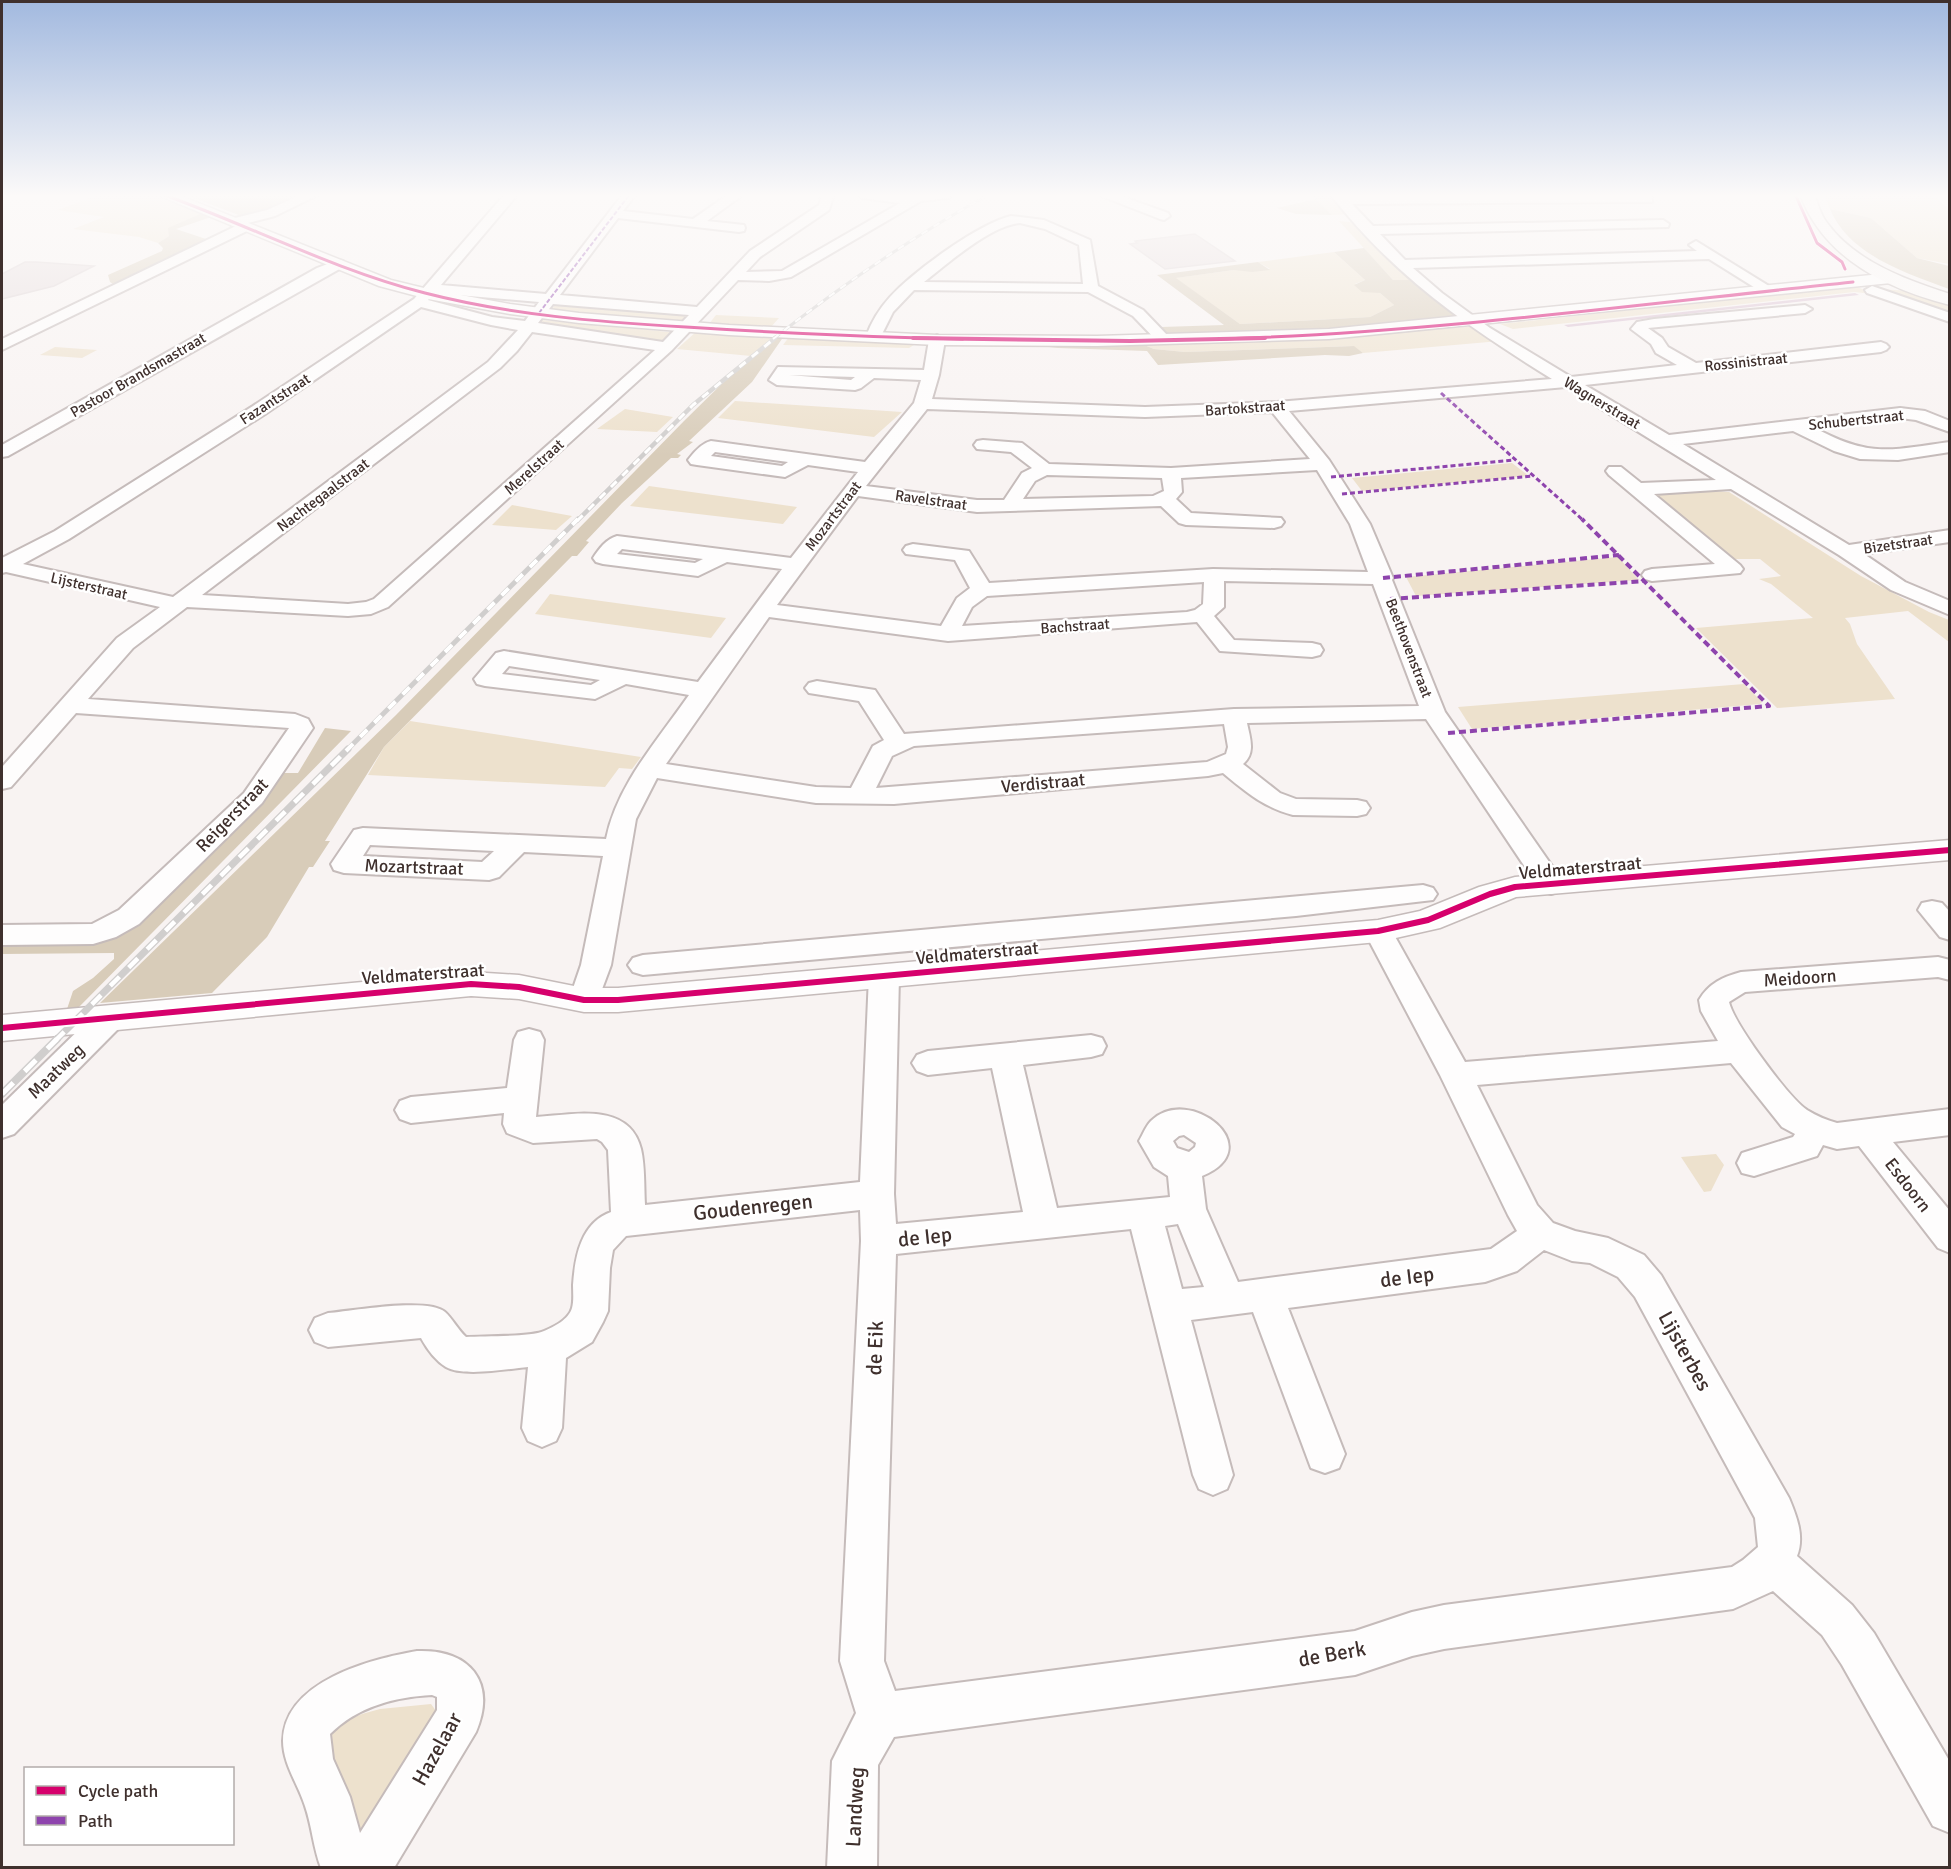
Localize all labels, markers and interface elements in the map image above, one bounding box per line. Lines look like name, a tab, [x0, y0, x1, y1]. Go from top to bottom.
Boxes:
street label: Pastoor Brandsmastraat	[67, 329, 209, 421]
street label: Rossinistraat	[1703, 349, 1789, 375]
street label: Fazantstraat	[236, 370, 314, 428]
street label: Wagnerstraat	[1560, 373, 1644, 433]
street label: Bartokstraat	[1204, 396, 1286, 420]
street label: Schubertstraat	[1807, 406, 1905, 434]
street label: Merelstraat	[500, 435, 568, 499]
street label: Nachtegaalstraat	[273, 455, 373, 535]
street label: Mozartstraat	[801, 478, 865, 554]
street label: Ravelstraat	[894, 486, 968, 514]
street label: Bizetstraat	[1862, 530, 1934, 558]
street label: Lijsterstraat	[49, 568, 129, 604]
street label: Beethovenstraat	[1382, 596, 1436, 700]
street label: Bachstraat	[1040, 615, 1110, 637]
street label: Verdistraat	[1000, 768, 1086, 798]
street label: Reigerstraat	[191, 773, 273, 857]
street label: Veldmaterstraat	[1518, 852, 1642, 884]
street label: Mozartstraat	[364, 854, 464, 880]
street label: Veldmaterstraat	[915, 937, 1039, 969]
street label: Veldmaterstraat	[361, 959, 485, 989]
street label: Meidoorn	[1763, 964, 1837, 992]
street label: Maatweg	[23, 1039, 89, 1103]
street label: Esdoorn	[1880, 1153, 1936, 1217]
street label: Goudenregen	[692, 1188, 814, 1226]
street label: de Iep	[897, 1221, 953, 1253]
street label: de Iep	[1379, 1261, 1435, 1293]
street label: Lijsterbes	[1652, 1306, 1718, 1396]
street label: de Eik	[861, 1320, 889, 1376]
street label: de Berk	[1296, 1635, 1368, 1673]
street label: Hazelaar	[406, 1708, 468, 1790]
street label: Landweg	[840, 1766, 870, 1848]
legend	[24, 1767, 234, 1845]
text: Cycle path	[78, 1780, 158, 1802]
text: Path	[78, 1810, 113, 1832]

